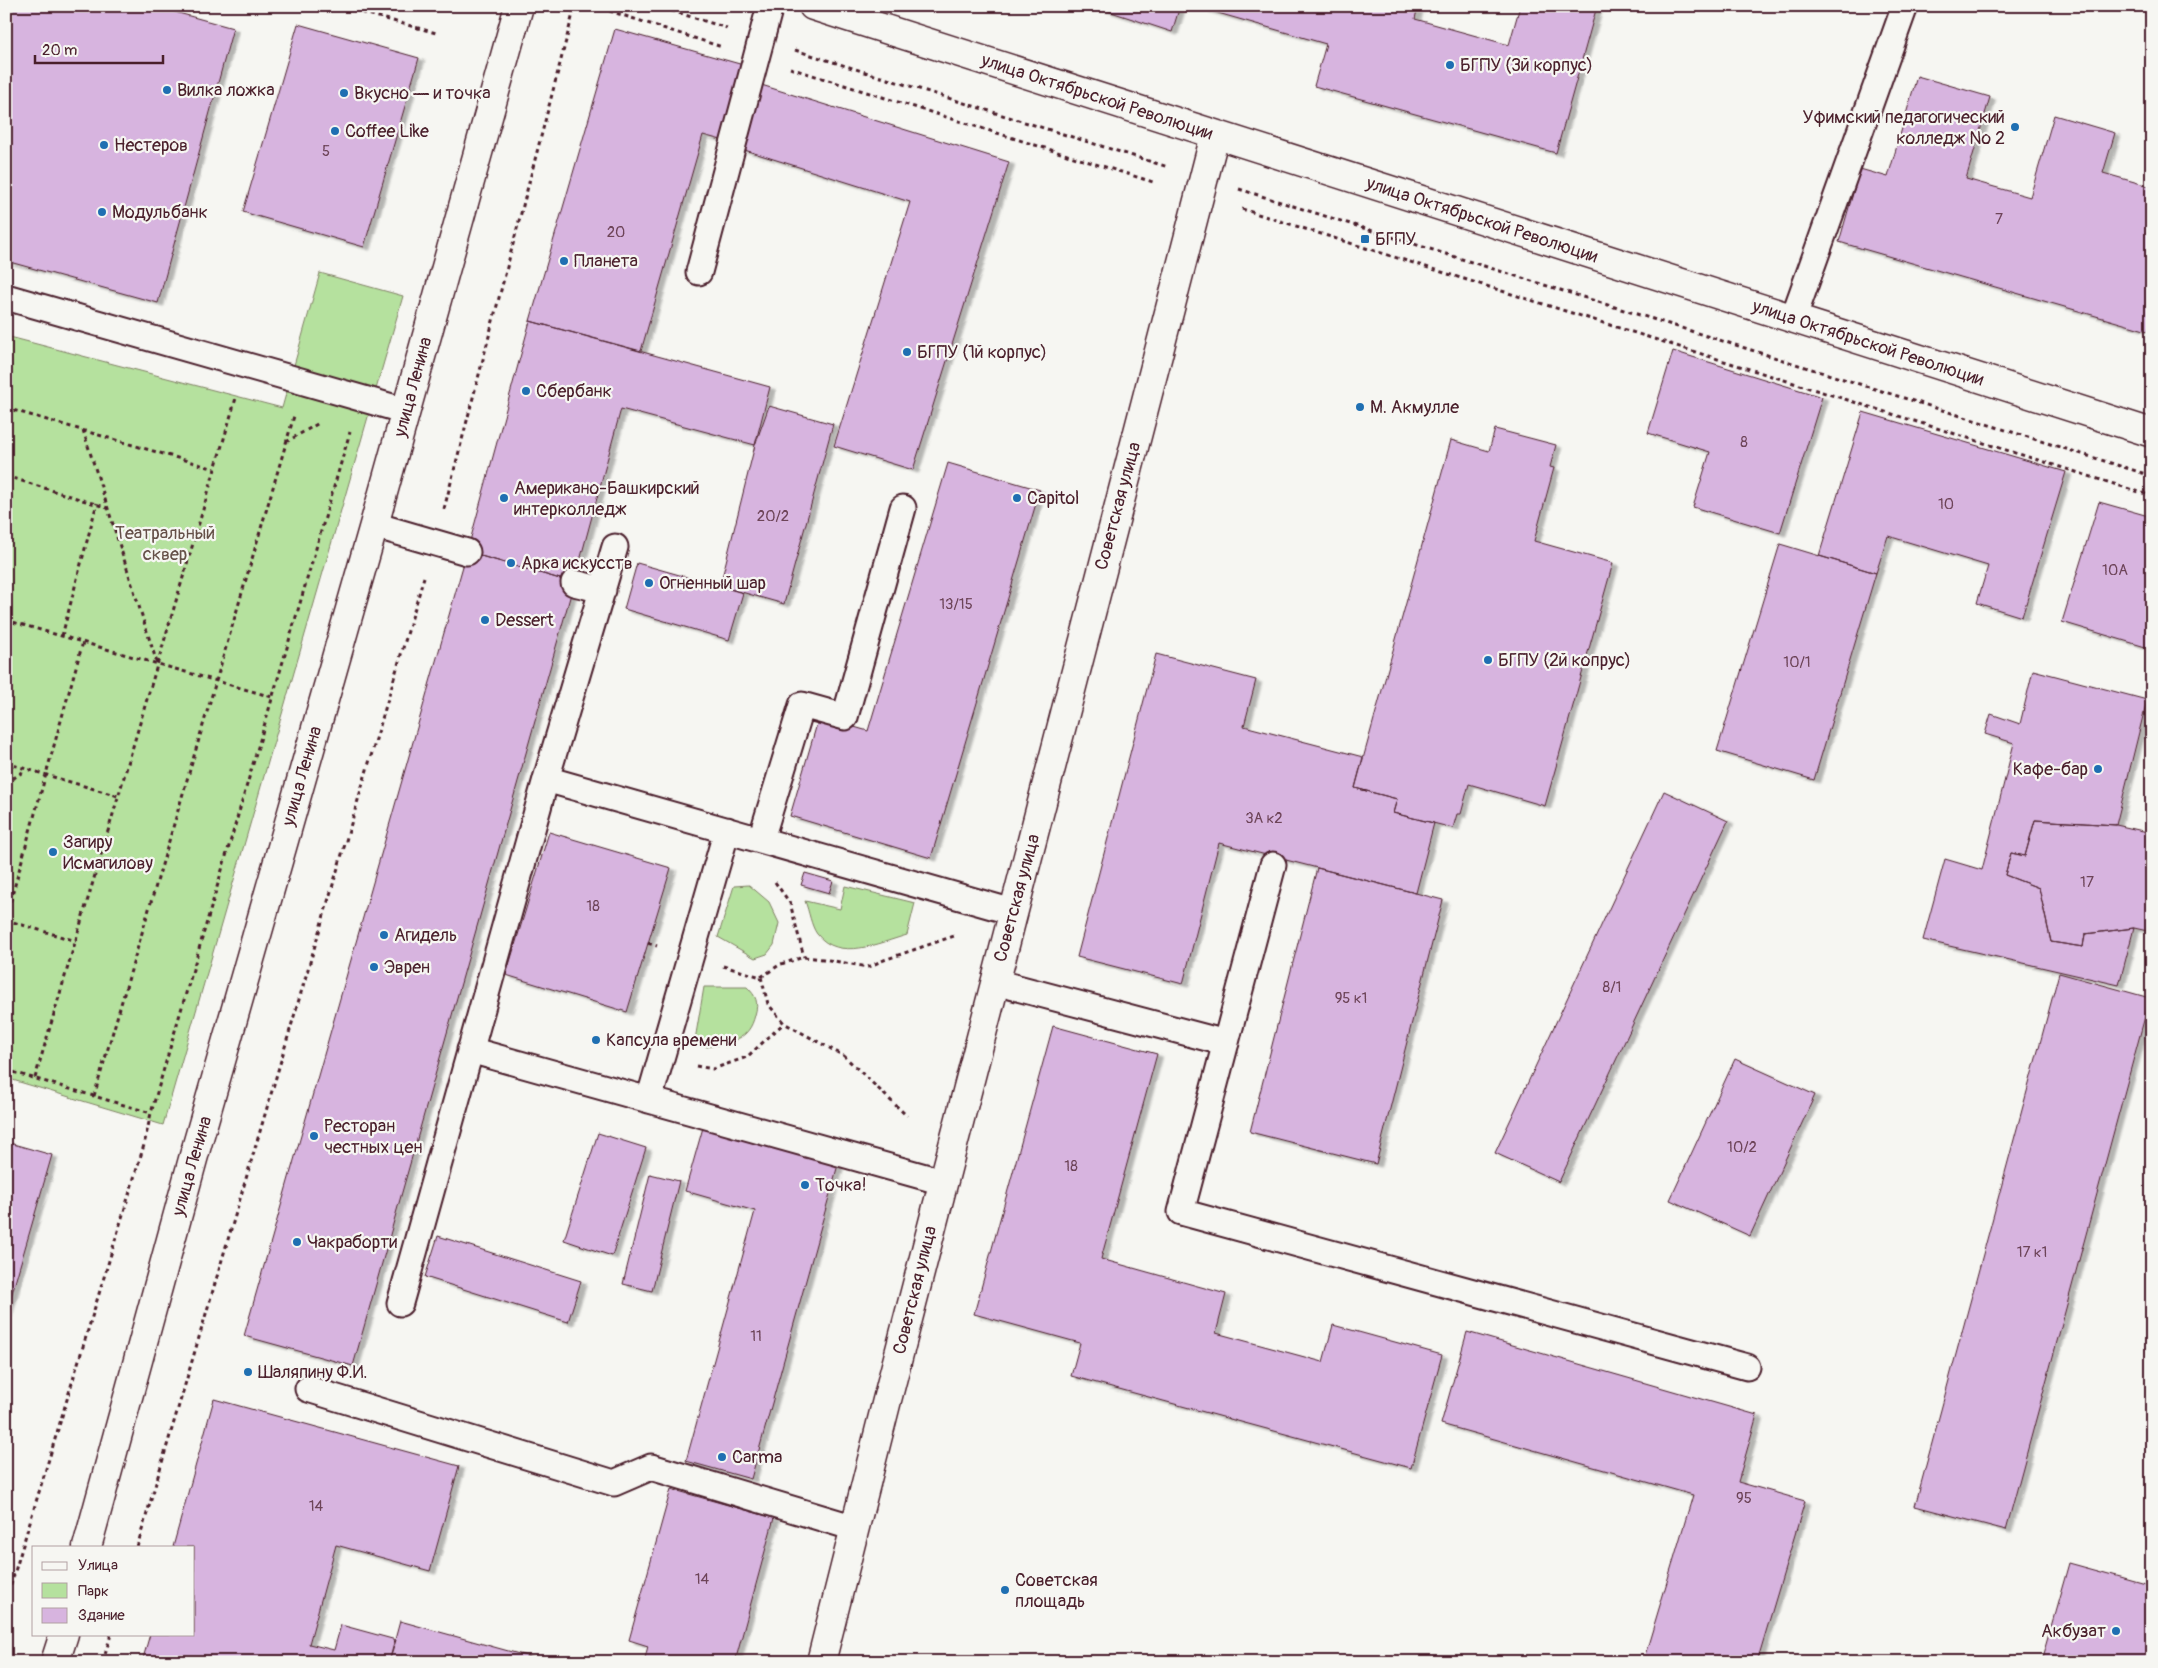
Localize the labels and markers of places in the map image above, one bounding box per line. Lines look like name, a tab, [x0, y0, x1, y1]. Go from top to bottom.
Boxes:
place label: БГПУ (3й корпус)	[1460, 54, 1593, 77]
marker: БГПУ (3й корпус)	[1444, 59, 1456, 71]
place label: Вилка ложка	[177, 79, 275, 102]
place label: Вкусно — и точка	[354, 82, 491, 105]
marker: Вилка ложка	[161, 84, 173, 96]
marker: Вкусно — и точка	[338, 87, 350, 99]
place label: Уфимский педагогический колледж № 2	[1802, 106, 2005, 150]
place label: Coffee Like	[345, 120, 429, 143]
marker: Уфимский педагогический колледж № 2	[2009, 121, 2021, 133]
marker: Coffee Like	[329, 125, 341, 137]
place label: Нестеров	[114, 134, 188, 157]
marker: Нестеров	[98, 139, 110, 151]
place label: Модульбанк	[112, 201, 208, 224]
marker: Модульбанк	[96, 206, 108, 218]
place label: БГПУ	[1375, 228, 1416, 251]
marker: БГПУ	[1359, 233, 1371, 245]
place label: Планета	[574, 250, 638, 273]
marker: Планета	[558, 255, 570, 267]
place label: БГПУ (1й корпус)	[917, 341, 1047, 364]
marker: БГПУ (1й корпус)	[901, 346, 913, 358]
place label: Сбербанк	[536, 380, 612, 403]
marker: Сбербанк	[520, 385, 532, 397]
place label: М. Акмулле	[1370, 396, 1459, 419]
marker: М. Акмулле	[1354, 401, 1366, 413]
place label: Американо-Башкирский интерколледж	[514, 477, 700, 521]
place label: Capitol	[1027, 487, 1079, 510]
marker: Американо-Башкирский интерколледж	[498, 492, 510, 504]
marker: Capitol	[1011, 492, 1023, 504]
place label: Арка искусств	[521, 552, 633, 575]
marker: Арка искусств	[505, 557, 517, 569]
place label: Огненный шар	[659, 572, 766, 595]
marker: Огненный шар	[643, 577, 655, 589]
place label: Dessert	[495, 609, 555, 632]
marker: Dessert	[479, 614, 491, 626]
place label: БГПУ (2й копрус)	[1498, 649, 1631, 672]
marker: БГПУ (2й копрус)	[1482, 654, 1494, 666]
place label: Кафе-бар	[2013, 758, 2088, 781]
marker: Кафе-бар	[2092, 763, 2104, 775]
place label: Загиру Исмагилову	[63, 831, 153, 875]
marker: Загиру Исмагилову	[47, 846, 59, 858]
place label: Агидель	[394, 924, 457, 947]
marker: Агидель	[378, 929, 390, 941]
place label: Эврен	[384, 956, 430, 979]
marker: Эврен	[368, 961, 380, 973]
place label: Капсула времени	[606, 1029, 736, 1052]
marker: Капсула времени	[590, 1034, 602, 1046]
place label: Ресторан честных цен	[324, 1115, 422, 1159]
marker: Ресторан честных цен	[308, 1130, 320, 1142]
place label: Точка!	[815, 1174, 867, 1197]
marker: Точка!	[799, 1179, 811, 1191]
place label: Чакраборти	[307, 1231, 397, 1254]
marker: Чакраборти	[291, 1236, 303, 1248]
place label: Шаляпину Ф.И.	[258, 1361, 368, 1384]
marker: Шаляпину Ф.И.	[242, 1366, 254, 1378]
place label: Carma	[732, 1446, 782, 1469]
marker: Carma	[716, 1451, 728, 1463]
place label: Советская площадь	[1015, 1569, 1098, 1613]
marker: Советская площадь	[999, 1584, 1011, 1596]
place label: Акбузат	[2041, 1620, 2106, 1643]
marker: Акбузат	[2110, 1625, 2122, 1637]

